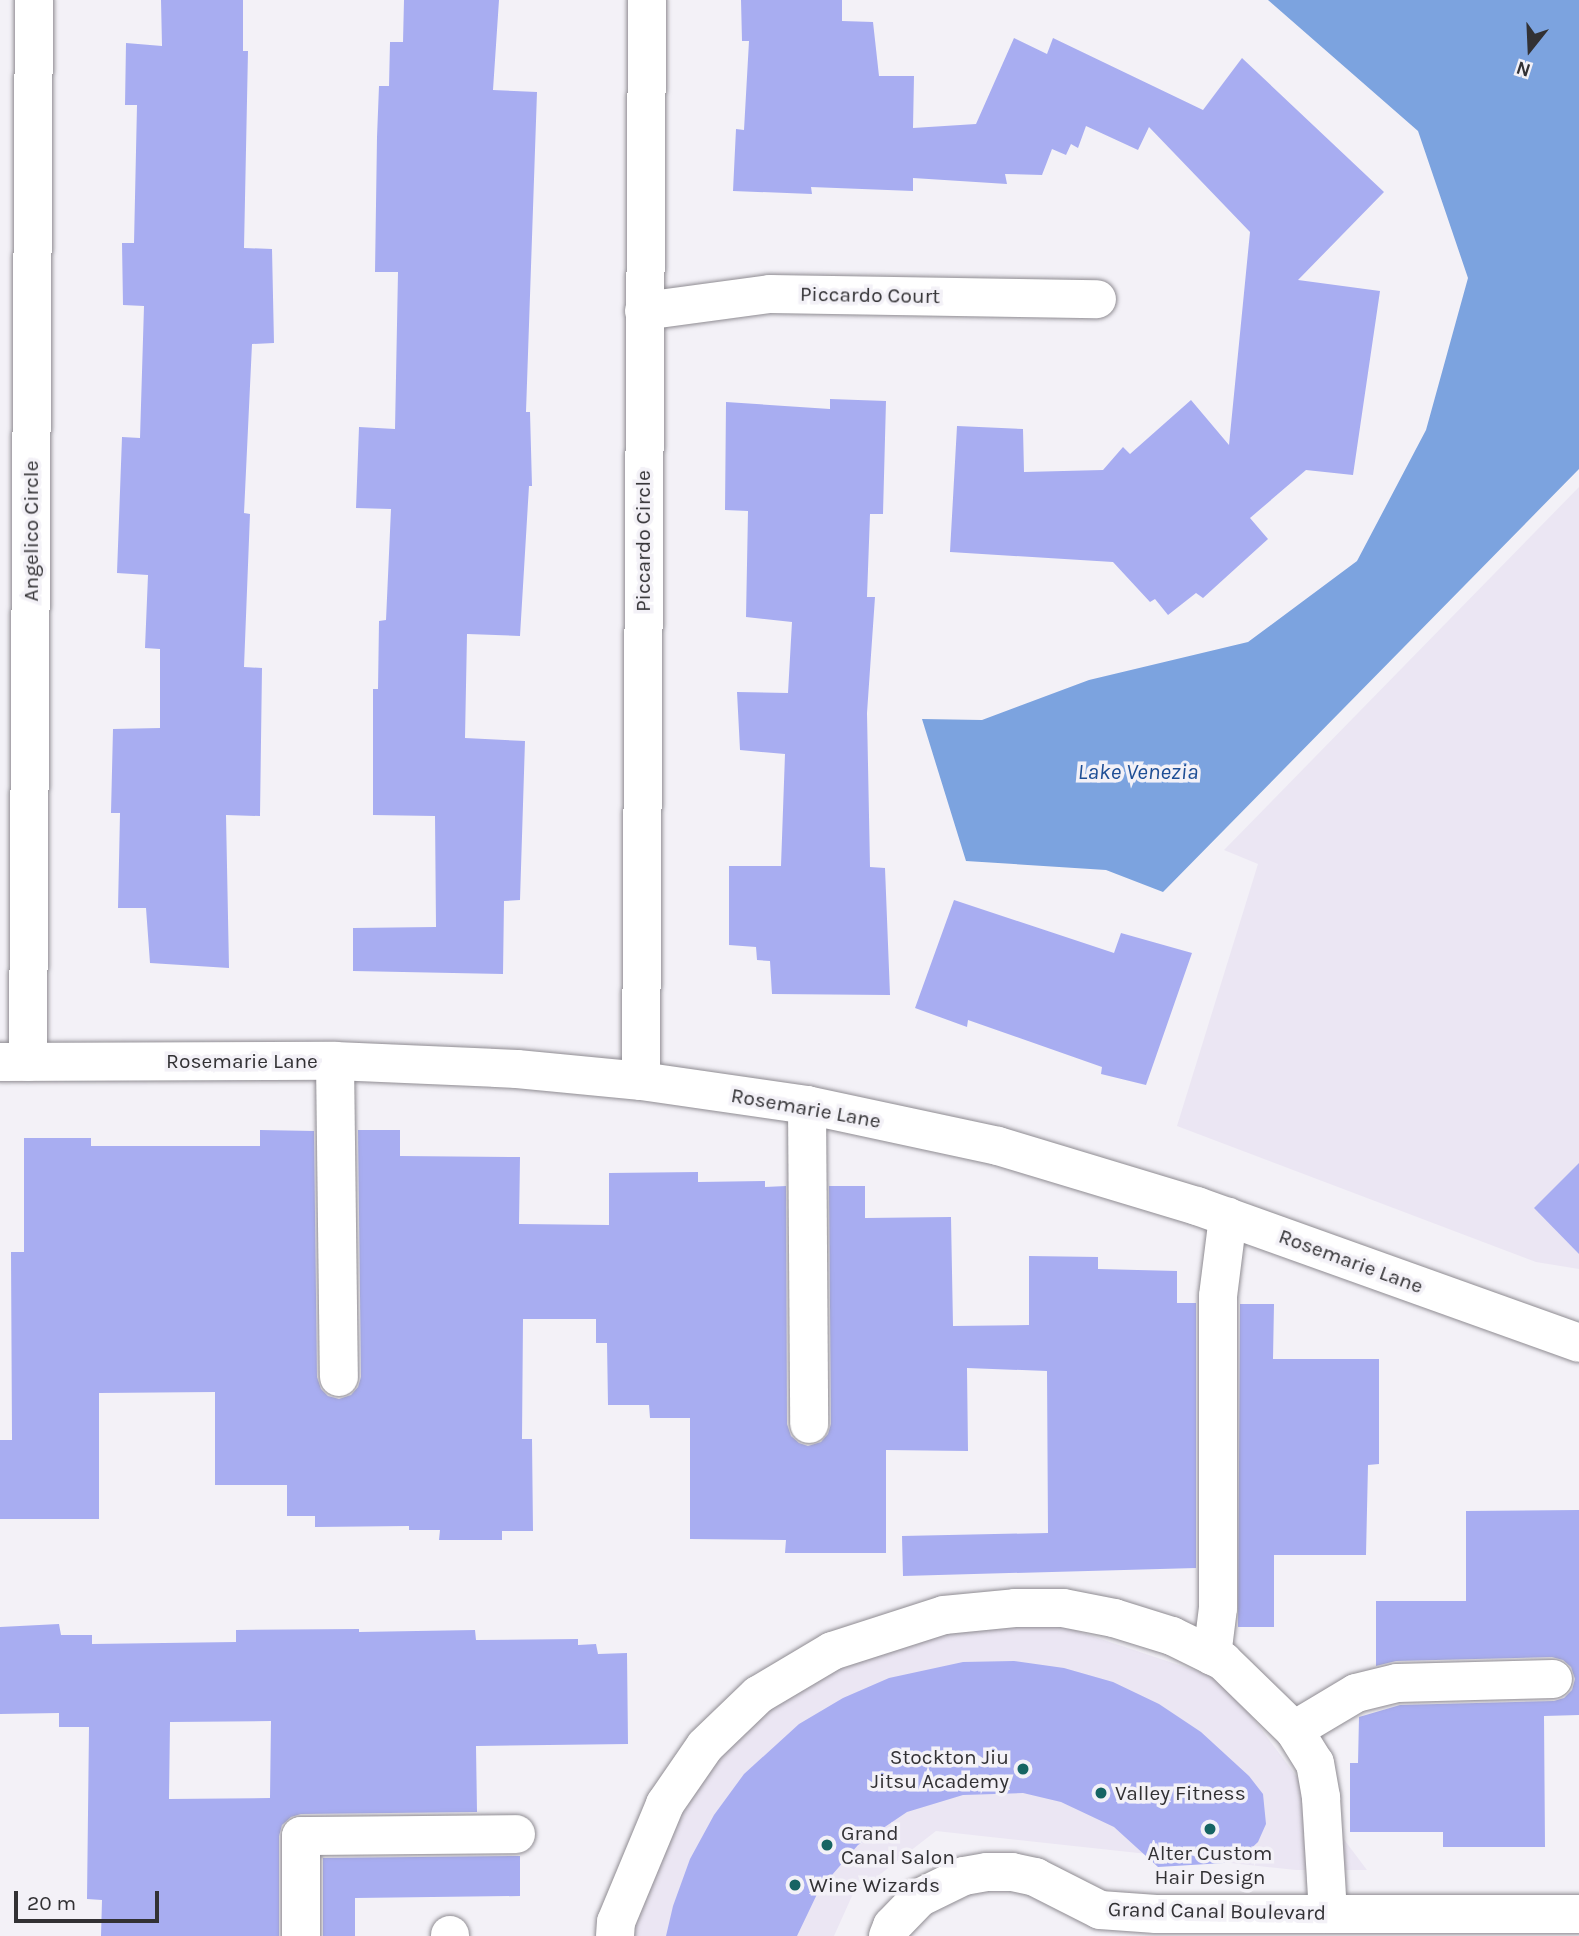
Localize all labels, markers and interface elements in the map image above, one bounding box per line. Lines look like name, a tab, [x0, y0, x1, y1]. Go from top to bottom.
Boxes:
north arrow	[1495, 14, 1565, 84]
text: N	[1514, 56, 1533, 82]
street label: Piccardo Court	[800, 281, 940, 309]
street label: Angelico Circle	[18, 460, 44, 602]
street label: Piccardo Circle	[630, 470, 656, 612]
water label: Lake Venezia	[1078, 758, 1198, 786]
street label: Rosemarie Lane	[166, 1048, 318, 1074]
street label: Rosemarie Lane	[729, 1082, 883, 1134]
street label: Rosemarie Lane	[1275, 1223, 1427, 1299]
place label: Stockton Jiu Jitsu Academy	[871, 1744, 1009, 1794]
marker: Stockton Jiu Jitsu Academy	[1015, 1761, 1031, 1777]
place label: Valley Fitness	[1115, 1780, 1246, 1806]
marker: Valley Fitness	[1093, 1785, 1109, 1801]
place label: Grand Canal Salon	[841, 1820, 955, 1870]
marker: Alter Custom Hair Design	[1202, 1821, 1218, 1837]
marker: Grand Canal Salon	[819, 1837, 835, 1853]
place label: Alter Custom Hair Design	[1148, 1840, 1272, 1890]
place label: Wine Wizards	[809, 1872, 940, 1898]
scale bar	[18, 1876, 163, 1920]
marker: Wine Wizards	[787, 1877, 803, 1893]
text: 20 m	[27, 1891, 76, 1915]
street label: Grand Canal Boulevard	[1108, 1896, 1326, 1926]

